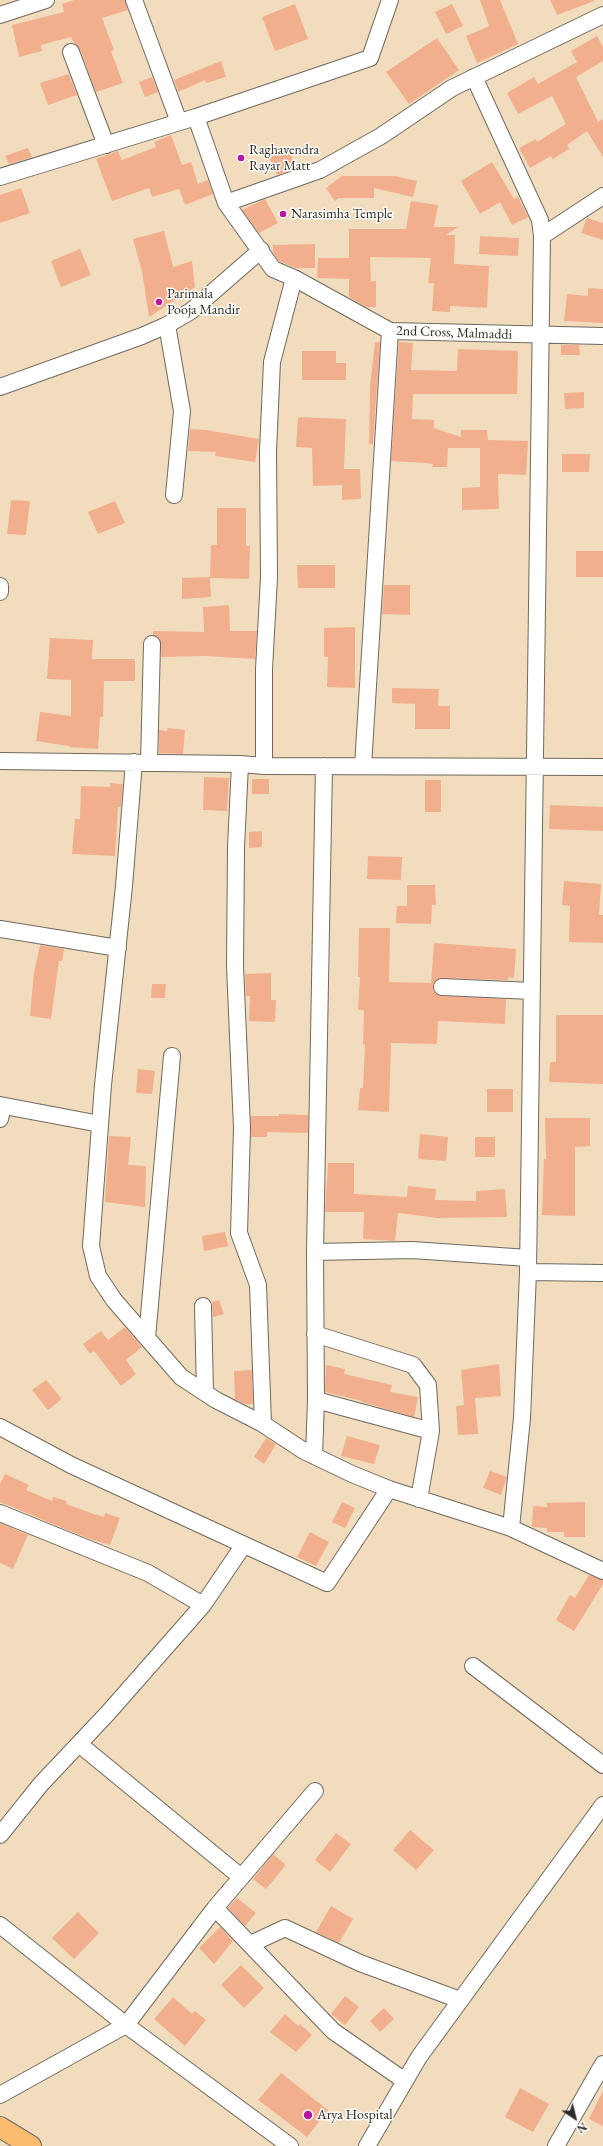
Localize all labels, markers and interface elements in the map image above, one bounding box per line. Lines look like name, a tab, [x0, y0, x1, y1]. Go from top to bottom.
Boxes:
place label: Raghavendra Rayar Matt	[249, 142, 319, 174]
marker: Raghavendra Rayar Matt	[236, 153, 246, 163]
place label: Narasimha Temple	[291, 206, 393, 222]
marker: Narasimha Temple	[278, 209, 288, 219]
place label: Parimala Pooja Mandir	[167, 286, 240, 318]
marker: Parimala Pooja Mandir	[154, 297, 164, 307]
street label: 2nd Cross, Malmaddi	[396, 323, 512, 343]
north arrow	[555, 2098, 595, 2138]
place label: Arya Hospital	[317, 2107, 393, 2123]
marker: Arya Hospital	[302, 2109, 314, 2121]
text: N	[574, 2120, 590, 2136]

